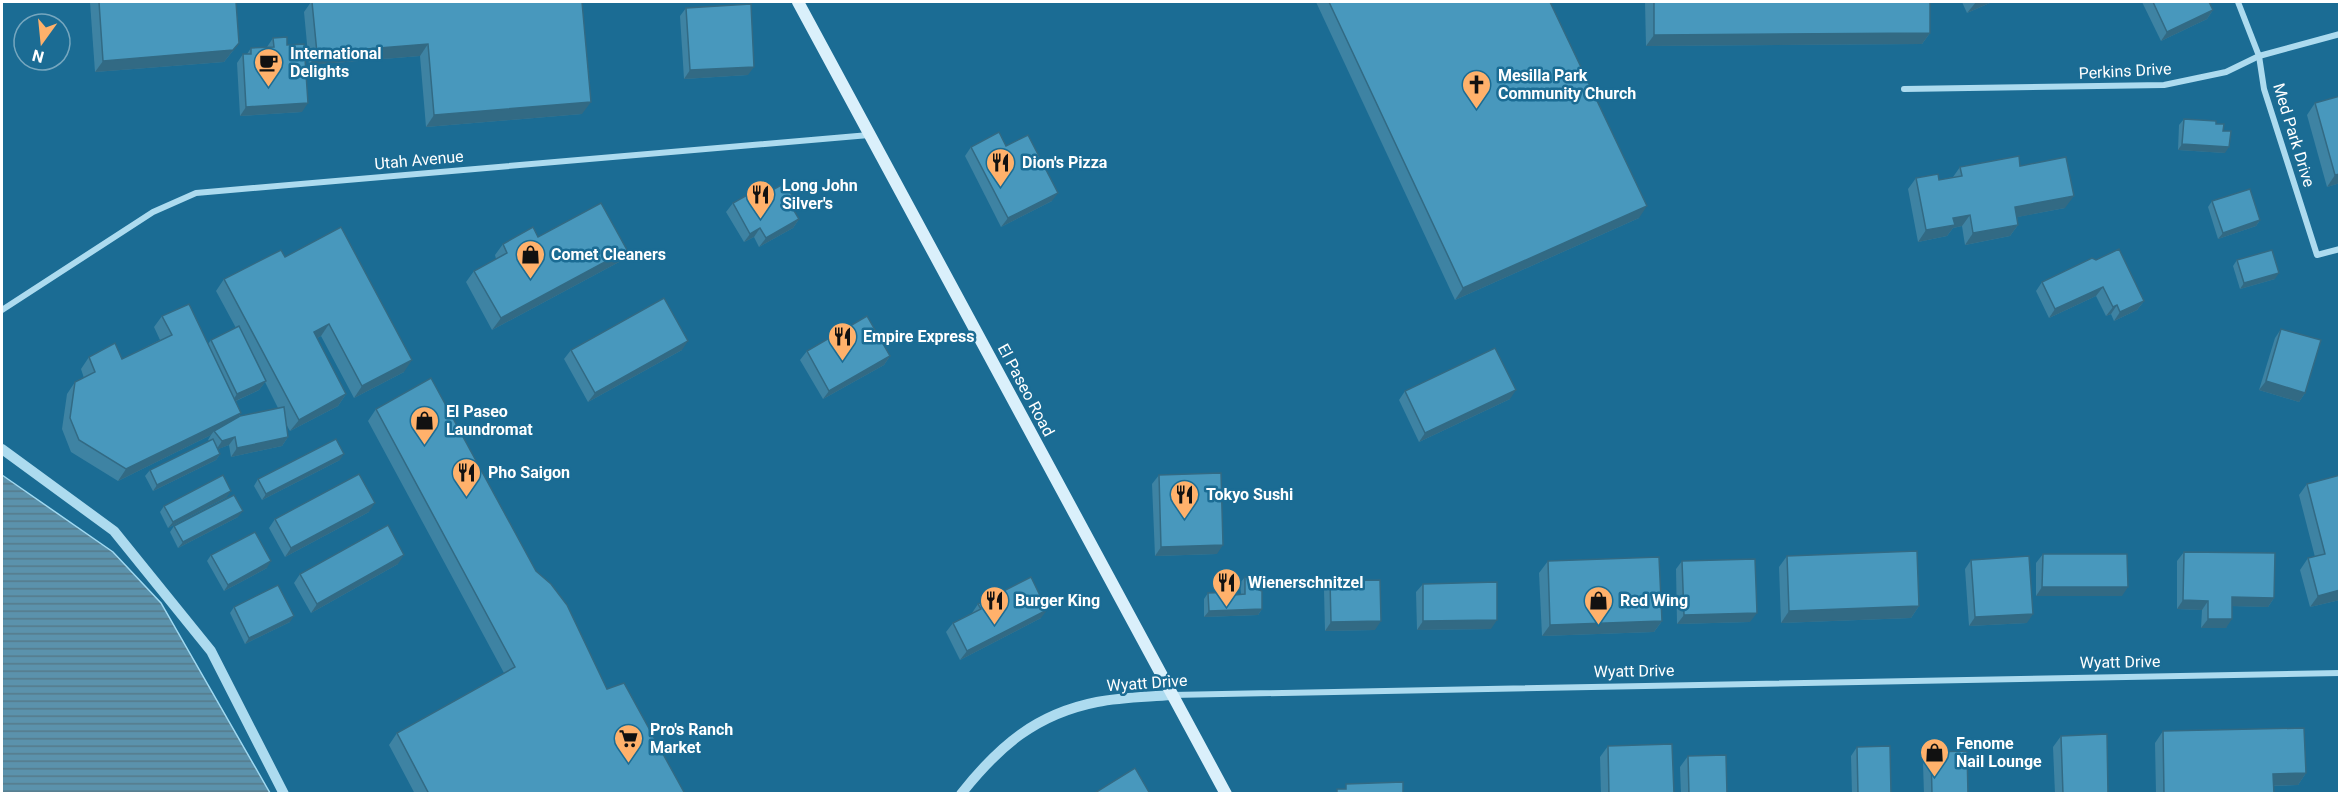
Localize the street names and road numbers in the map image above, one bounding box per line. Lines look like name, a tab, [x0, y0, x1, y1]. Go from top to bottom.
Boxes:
street label: Perkins Drive	[2078, 59, 2172, 83]
street label: Med Park Drive	[2269, 81, 2319, 189]
street label: Utah Avenue	[374, 147, 464, 173]
street label: El Paseo Road	[994, 340, 1058, 440]
street label: Wyatt Drive	[2079, 652, 2161, 672]
street label: Wyatt Drive	[1593, 661, 1675, 681]
street label: Wyatt Drive	[1106, 671, 1188, 695]

